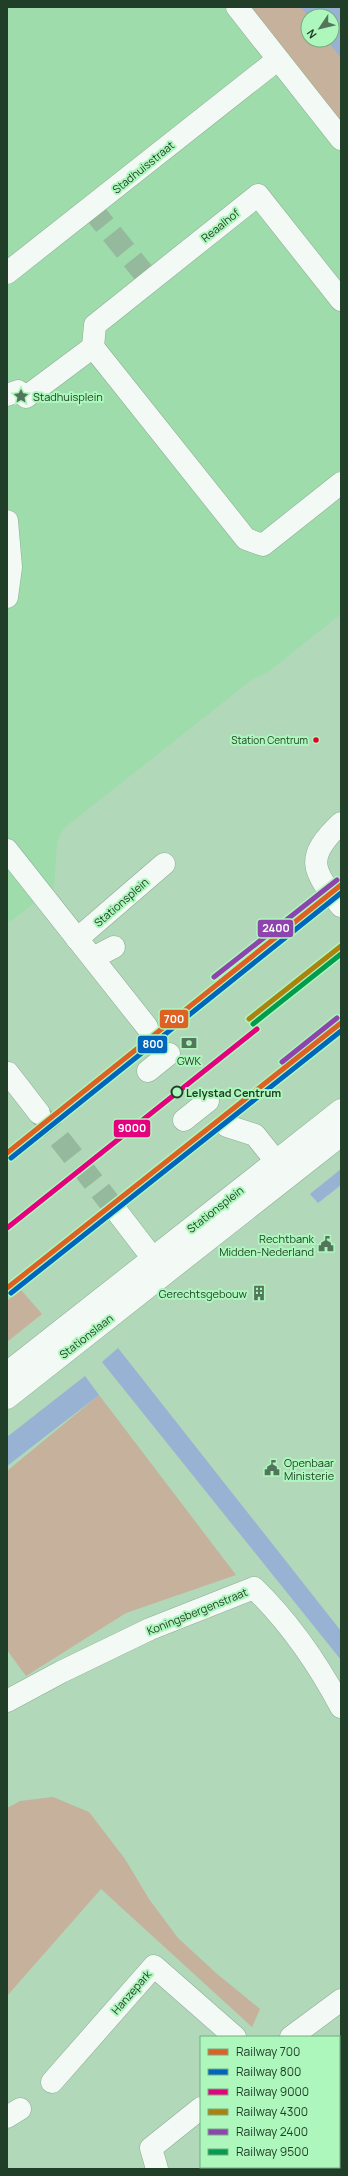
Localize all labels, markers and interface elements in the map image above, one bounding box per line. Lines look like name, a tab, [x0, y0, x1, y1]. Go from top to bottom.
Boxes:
north arrow	[300, 8, 340, 48]
text: N	[303, 26, 320, 42]
street label: Stadhuisstraat	[109, 137, 177, 197]
street label: Reaalhof	[198, 205, 242, 245]
place icon: Stadhuisplein	[12, 387, 30, 405]
place label: Stadhuisplein	[33, 389, 103, 404]
place label: Station Centrum	[231, 733, 308, 747]
marker: Station Centrum	[311, 735, 321, 745]
street label: Stationsplein	[91, 874, 151, 930]
line badge: 2400	[257, 919, 294, 938]
text: 2400	[262, 920, 290, 935]
line badge: 700	[159, 1009, 189, 1029]
text: 700	[164, 1011, 184, 1026]
bank icon: GWK	[180, 1034, 198, 1052]
line badge: 800	[137, 1035, 168, 1054]
text: 800	[142, 1036, 164, 1051]
place label: GWK	[177, 1053, 202, 1068]
marker: Lelystad Centrum	[170, 1085, 184, 1099]
place label: Lelystad Centrum	[186, 1085, 281, 1100]
line badge: 9000	[113, 1119, 151, 1138]
text: 9000	[118, 1120, 146, 1135]
street label: Stationsplein	[184, 1182, 246, 1236]
place label: Rechtbank Midden-Nederland	[219, 1231, 315, 1259]
public building icon: Rechtbank Midden-Nederland	[317, 1235, 335, 1253]
building icon: Gerechtsgebouw	[250, 1284, 268, 1302]
place label: Gerechtsgebouw	[159, 1286, 248, 1301]
street label: Stationslaan	[56, 1310, 116, 1362]
place label: Openbaar Ministerie	[284, 1455, 335, 1483]
public building icon: Openbaar Ministerie	[263, 1459, 281, 1477]
street label: Koningsbergenstraat	[145, 1584, 249, 1638]
street label: Hanzepark	[108, 1966, 155, 2017]
legend	[200, 2036, 340, 2168]
text: Railway 700	[236, 2043, 300, 2060]
text: Railway 800	[236, 2063, 301, 2080]
text: Railway 9000	[236, 2083, 309, 2100]
text: Railway 4300	[236, 2103, 308, 2120]
text: Railway 2400	[236, 2123, 308, 2140]
text: Railway 9500	[236, 2143, 309, 2160]

